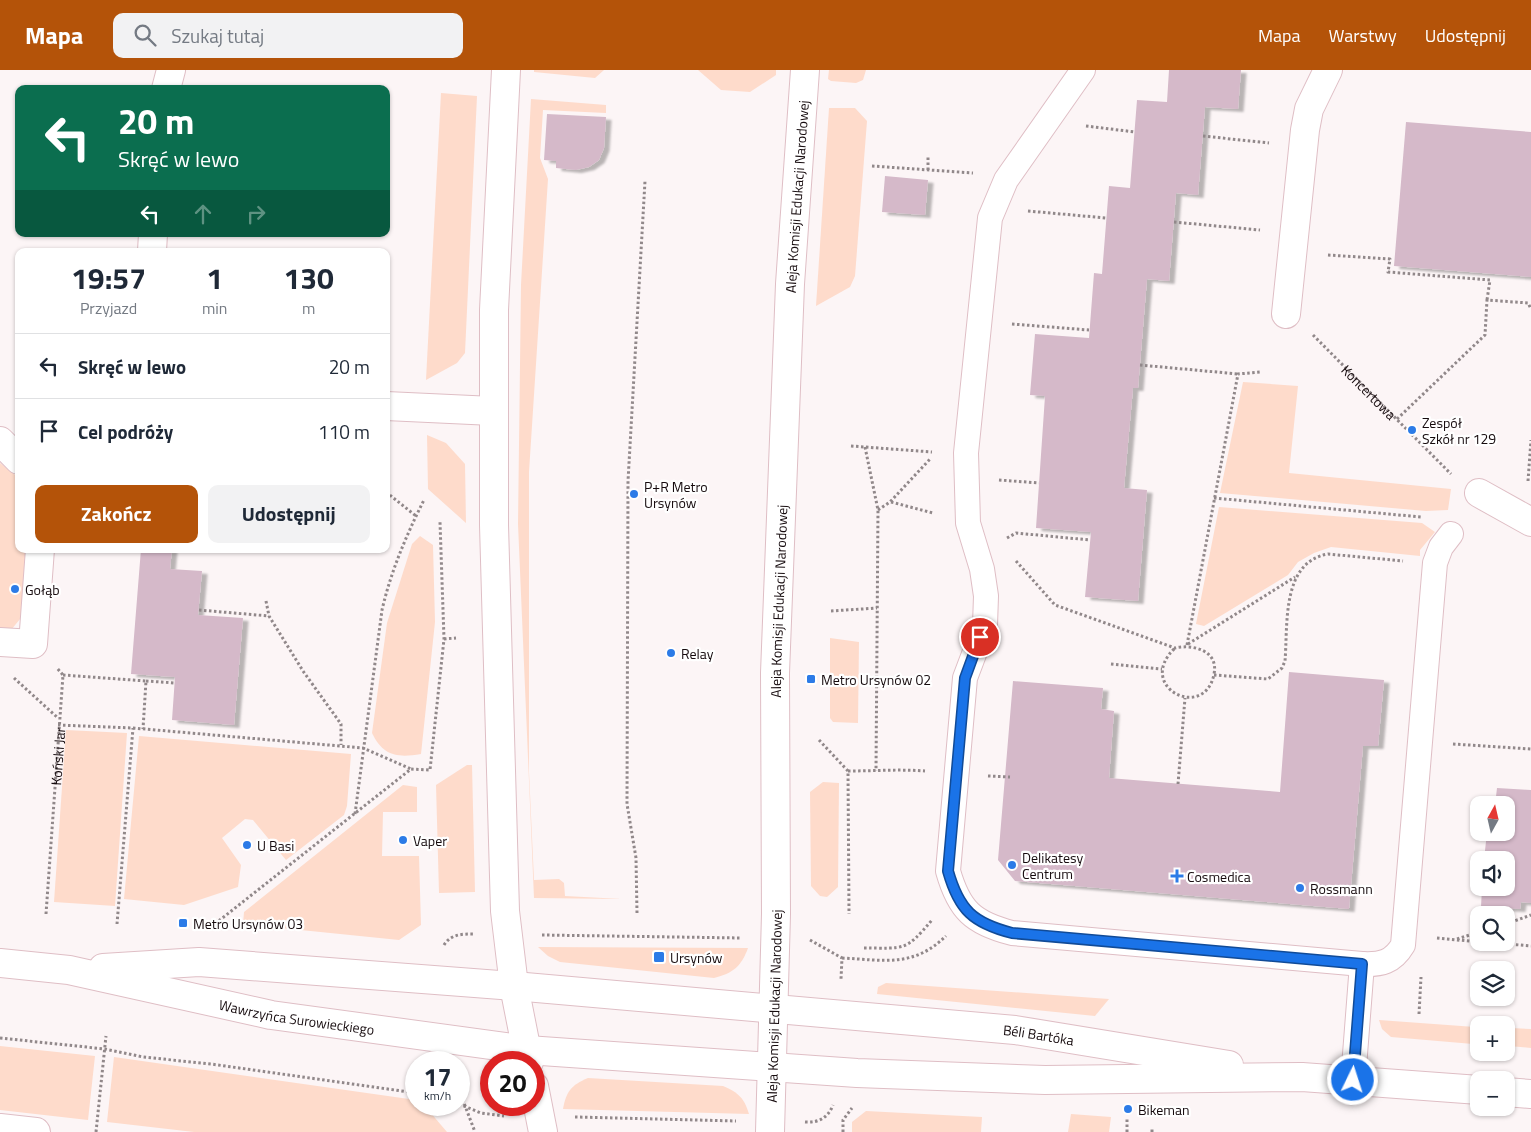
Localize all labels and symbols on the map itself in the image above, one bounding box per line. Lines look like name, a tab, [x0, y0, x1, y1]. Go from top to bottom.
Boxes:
street label: Aleja Komisji Edukacji Narodowej	[779, 99, 813, 293]
street label: Koncertowa	[1337, 359, 1402, 424]
place label: Zespół Szkół nr 129	[1422, 412, 1496, 449]
marker: Zespół Szkół nr 129	[1406, 424, 1418, 436]
place label: P+R Metro Ursynów	[644, 476, 708, 513]
marker: P+R Metro Ursynów	[628, 488, 640, 500]
street label: Aleja Komisji Edukacji Narodowej	[764, 504, 792, 698]
place label: Gołąb	[25, 579, 60, 600]
marker: Gołąb	[9, 583, 21, 595]
pin	[959, 616, 1001, 658]
place label: Relay	[681, 643, 714, 664]
marker: Relay	[665, 647, 677, 659]
place label: Metro Ursynów 02	[821, 669, 931, 690]
marker: Metro Ursynów 02	[805, 673, 817, 685]
street label: Koński Jar	[45, 727, 70, 786]
north arrow	[1470, 796, 1515, 841]
place label: Vaper	[413, 830, 447, 851]
marker: Vaper	[397, 834, 409, 846]
place label: U Basi	[257, 835, 294, 856]
marker: U Basi	[241, 839, 253, 851]
place label: Delikatesy Centrum	[1022, 847, 1083, 884]
marker: Delikatesy Centrum	[1006, 859, 1018, 871]
place label: Cosmedica	[1187, 866, 1251, 887]
marker: Cosmedica	[1171, 870, 1183, 882]
place label: Rossmann	[1310, 878, 1373, 899]
marker: Rossmann	[1294, 882, 1306, 894]
street label: Aleja Komisji Edukacji Narodowej	[760, 909, 787, 1103]
place label: Metro Ursynów 03	[193, 913, 303, 934]
marker: Metro Ursynów 03	[177, 917, 189, 929]
place label: Ursynów	[670, 947, 723, 968]
marker: Ursynów	[652, 950, 666, 964]
street label: Wawrzyńca Surowieckiego	[217, 993, 376, 1040]
street label: Béli Bartóka	[1002, 1019, 1076, 1050]
speed limit sign: 20	[480, 1051, 545, 1116]
position arrow	[1326, 1053, 1378, 1105]
place label: Bikeman	[1138, 1099, 1190, 1120]
marker: Bikeman	[1122, 1103, 1134, 1115]

